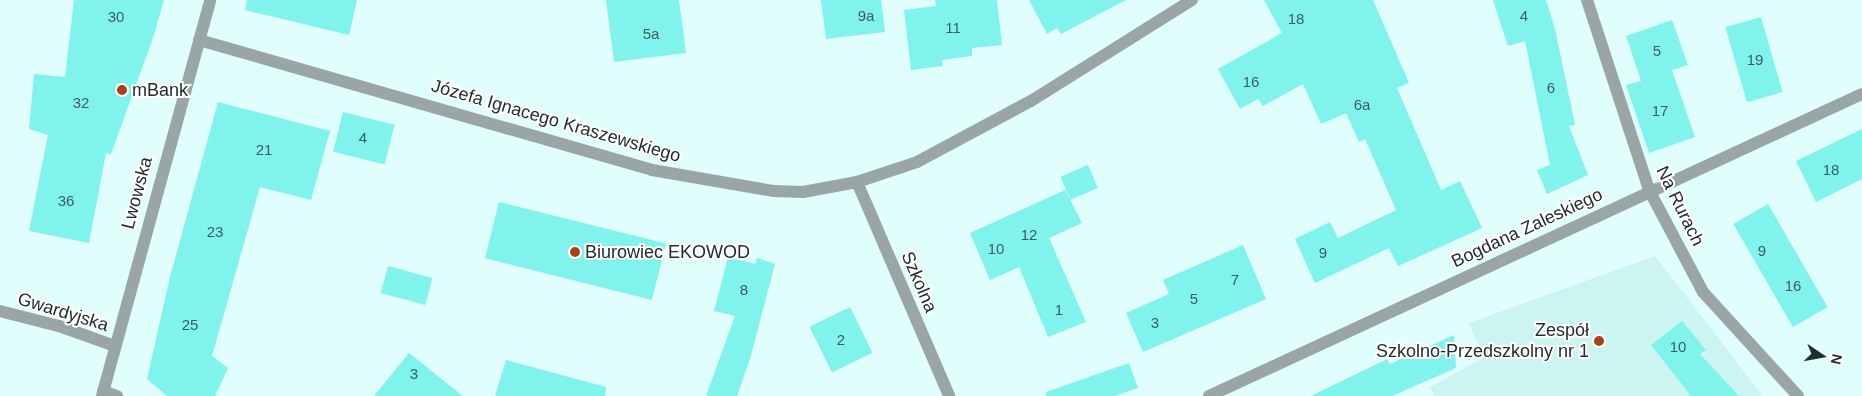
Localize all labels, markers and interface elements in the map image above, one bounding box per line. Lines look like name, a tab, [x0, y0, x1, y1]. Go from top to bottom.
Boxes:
house number: 9a	[858, 7, 874, 25]
house number: 4	[1520, 7, 1528, 25]
house number: 30	[108, 8, 124, 26]
house number: 18	[1288, 10, 1304, 28]
house number: 11	[945, 19, 961, 37]
house number: 5a	[643, 25, 659, 43]
house number: 5	[1653, 42, 1661, 60]
house number: 19	[1747, 51, 1763, 69]
house number: 16	[1243, 73, 1259, 91]
street label: Józefa Ignacego Kraszewskiego	[429, 75, 683, 167]
place label: mBank	[132, 79, 188, 101]
house number: 6	[1547, 79, 1555, 97]
marker: mBank	[116, 84, 128, 96]
house number: 32	[73, 94, 89, 112]
house number: 6a	[1354, 96, 1370, 114]
house number: 17	[1652, 102, 1668, 120]
house number: 4	[359, 129, 367, 147]
house number: 21	[256, 141, 272, 159]
street label: Lwowska	[117, 154, 157, 232]
house number: 18	[1823, 161, 1839, 179]
street label: Na Rurach	[1651, 163, 1709, 249]
street label: Bogdana Zaleskiego	[1448, 184, 1606, 272]
house number: 36	[58, 192, 74, 210]
house number: 23	[207, 223, 223, 241]
house number: 12	[1021, 226, 1037, 244]
house number: 10	[988, 240, 1004, 258]
place label: Biurowiec EKOWOD	[585, 241, 750, 263]
house number: 9	[1758, 242, 1766, 260]
house number: 9	[1319, 244, 1327, 262]
marker: Biurowiec EKOWOD	[569, 246, 581, 258]
street label: Szkolna	[897, 248, 941, 316]
house number: 7	[1231, 271, 1239, 289]
house number: 16	[1785, 277, 1801, 295]
house number: 8	[740, 281, 748, 299]
street label: Gwardyjska	[15, 288, 111, 336]
house number: 5	[1190, 290, 1198, 308]
house number: 1	[1055, 301, 1063, 319]
house number: 3	[1151, 314, 1159, 332]
house number: 25	[182, 316, 198, 334]
place label: Zespół Szkolno-Przedszkolny nr 1	[1376, 320, 1589, 362]
house number: 2	[837, 331, 845, 349]
north arrow	[1797, 331, 1847, 381]
marker: Zespół Szkolno-Przedszkolny nr 1	[1593, 335, 1605, 347]
house number: 10	[1670, 338, 1686, 356]
text: N	[1828, 353, 1846, 366]
house number: 3	[410, 365, 418, 383]

